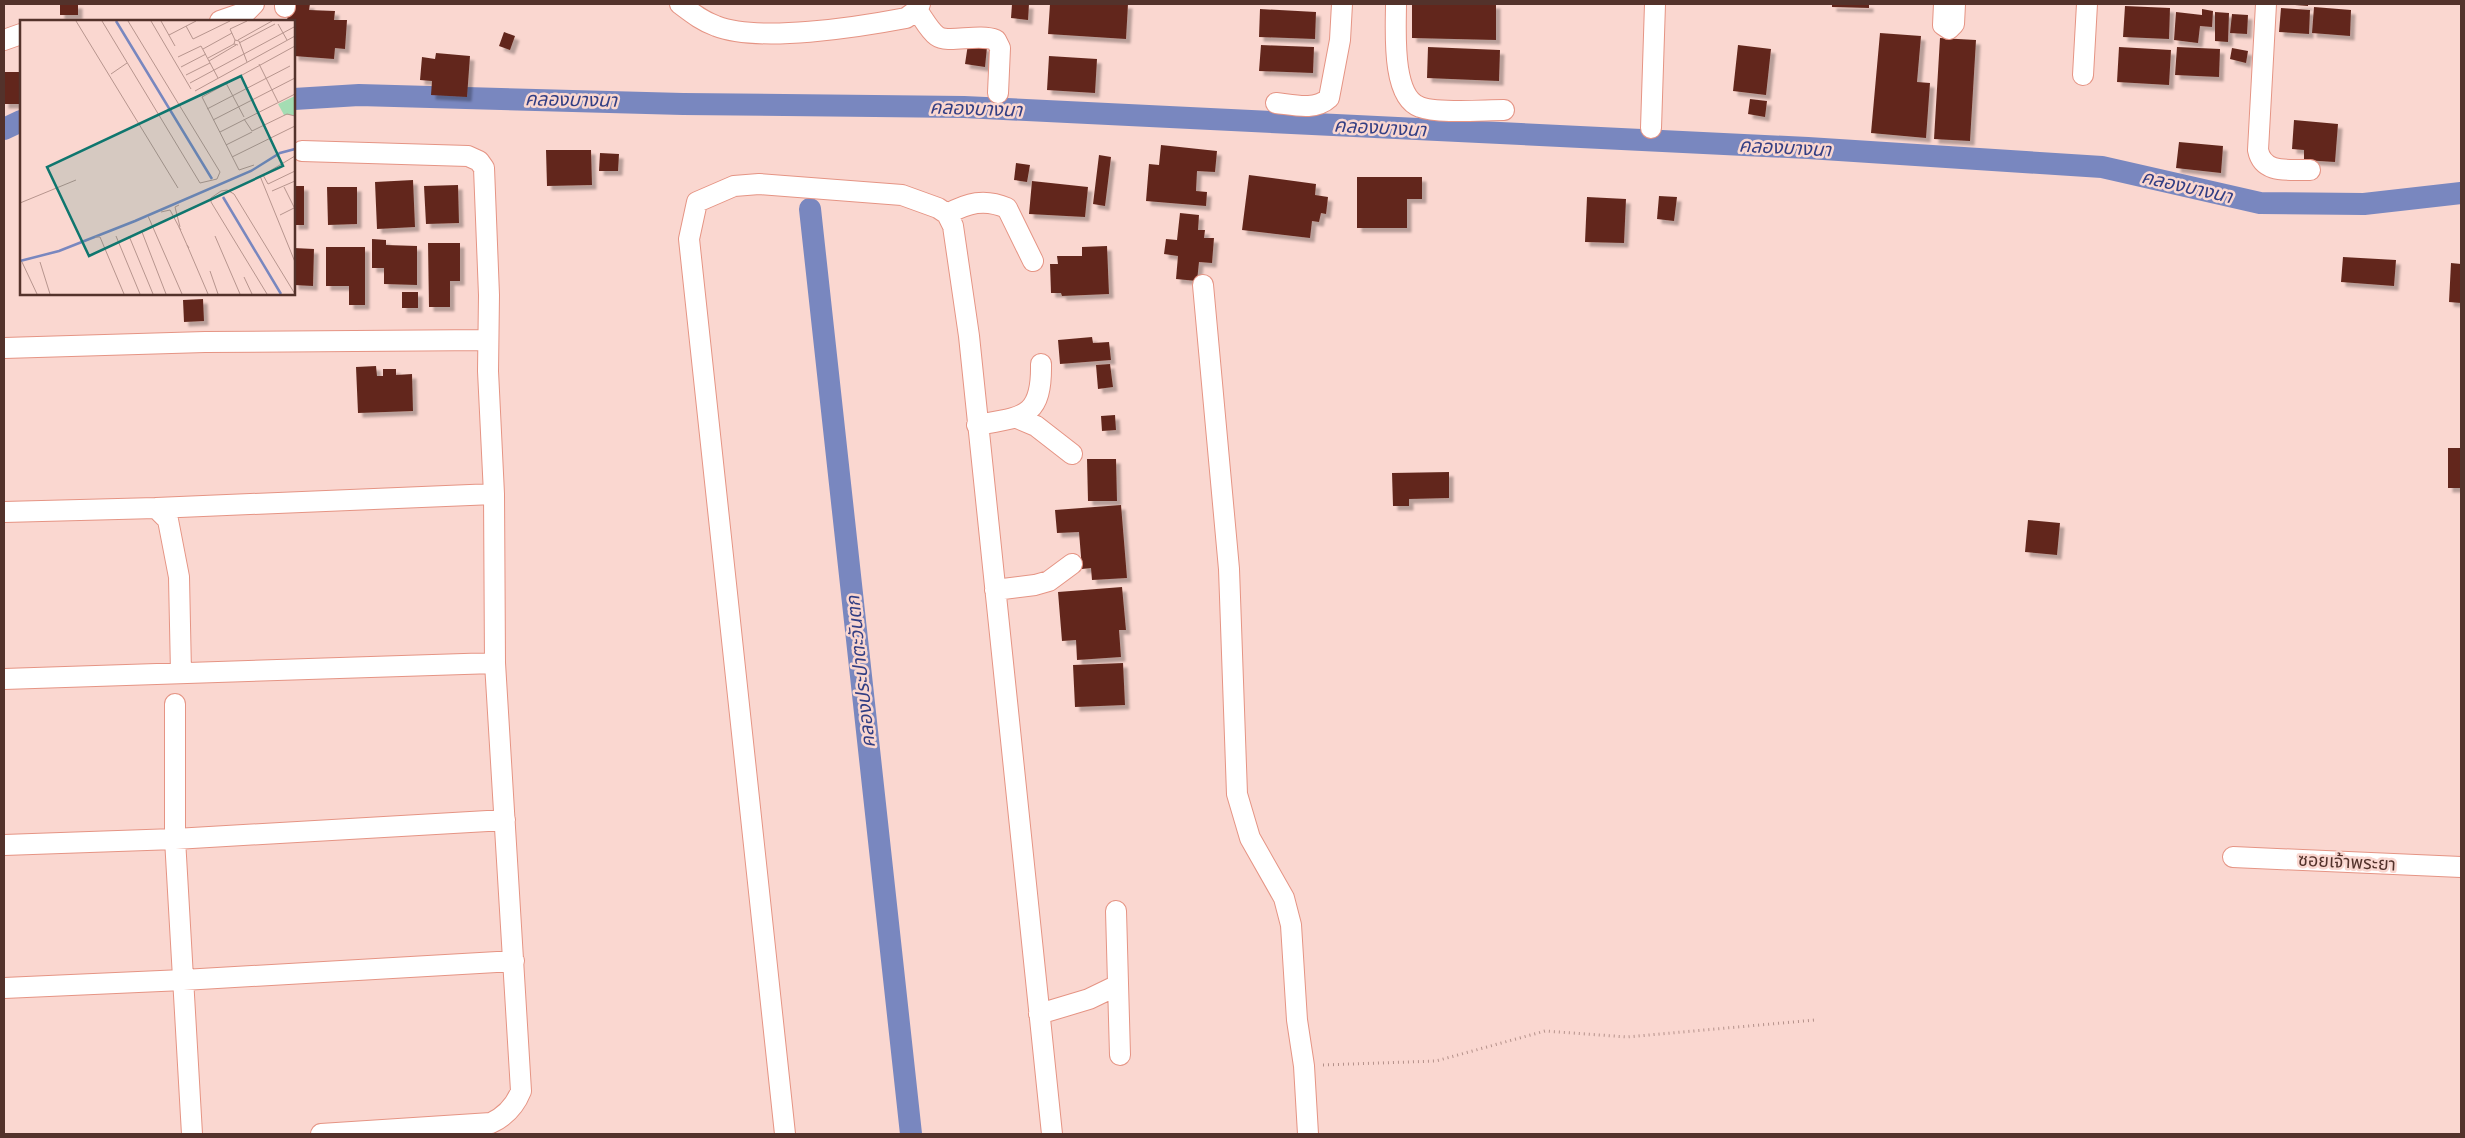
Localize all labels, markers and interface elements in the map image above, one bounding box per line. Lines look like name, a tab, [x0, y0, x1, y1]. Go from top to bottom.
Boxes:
inset map	[20, 20, 295, 295]
water label: คลองบางนา	[525, 88, 619, 111]
water label: คลองบางนา	[929, 96, 1024, 121]
water label: คลองบางนา	[1333, 115, 1428, 140]
water label: คลองบางนา	[1738, 135, 1833, 160]
water label: คลองบางนา	[2140, 166, 2236, 207]
water label: คลองประปาตะวันตก	[842, 594, 879, 749]
street label: ซอยเจ้าพระยา	[2297, 849, 2397, 875]

